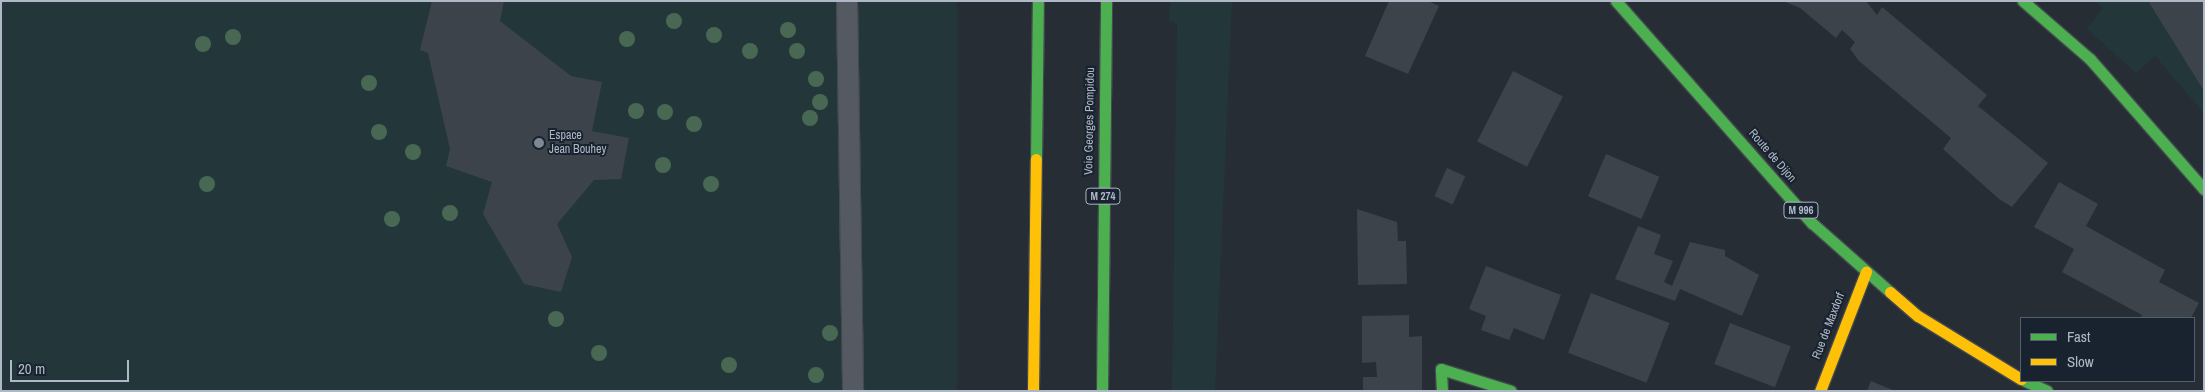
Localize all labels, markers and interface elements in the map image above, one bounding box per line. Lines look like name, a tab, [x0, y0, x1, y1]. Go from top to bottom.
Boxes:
street label: Voie Georges Pompidou	[1082, 67, 1098, 175]
street label: Route de Dijon	[1745, 127, 1799, 185]
place label: Espace Jean Bouhey	[549, 129, 606, 157]
marker: Espace Jean Bouhey	[533, 137, 545, 149]
road number: M 274	[1084, 188, 1122, 205]
road number: M 996	[1782, 202, 1820, 218]
street label: Rue de Maxdorf	[1810, 291, 1848, 361]
legend	[2020, 317, 2195, 382]
text: Fast	[2067, 326, 2090, 347]
scale bar	[12, 350, 131, 382]
text: Slow	[2067, 351, 2094, 372]
text: 20 m	[18, 358, 45, 379]

